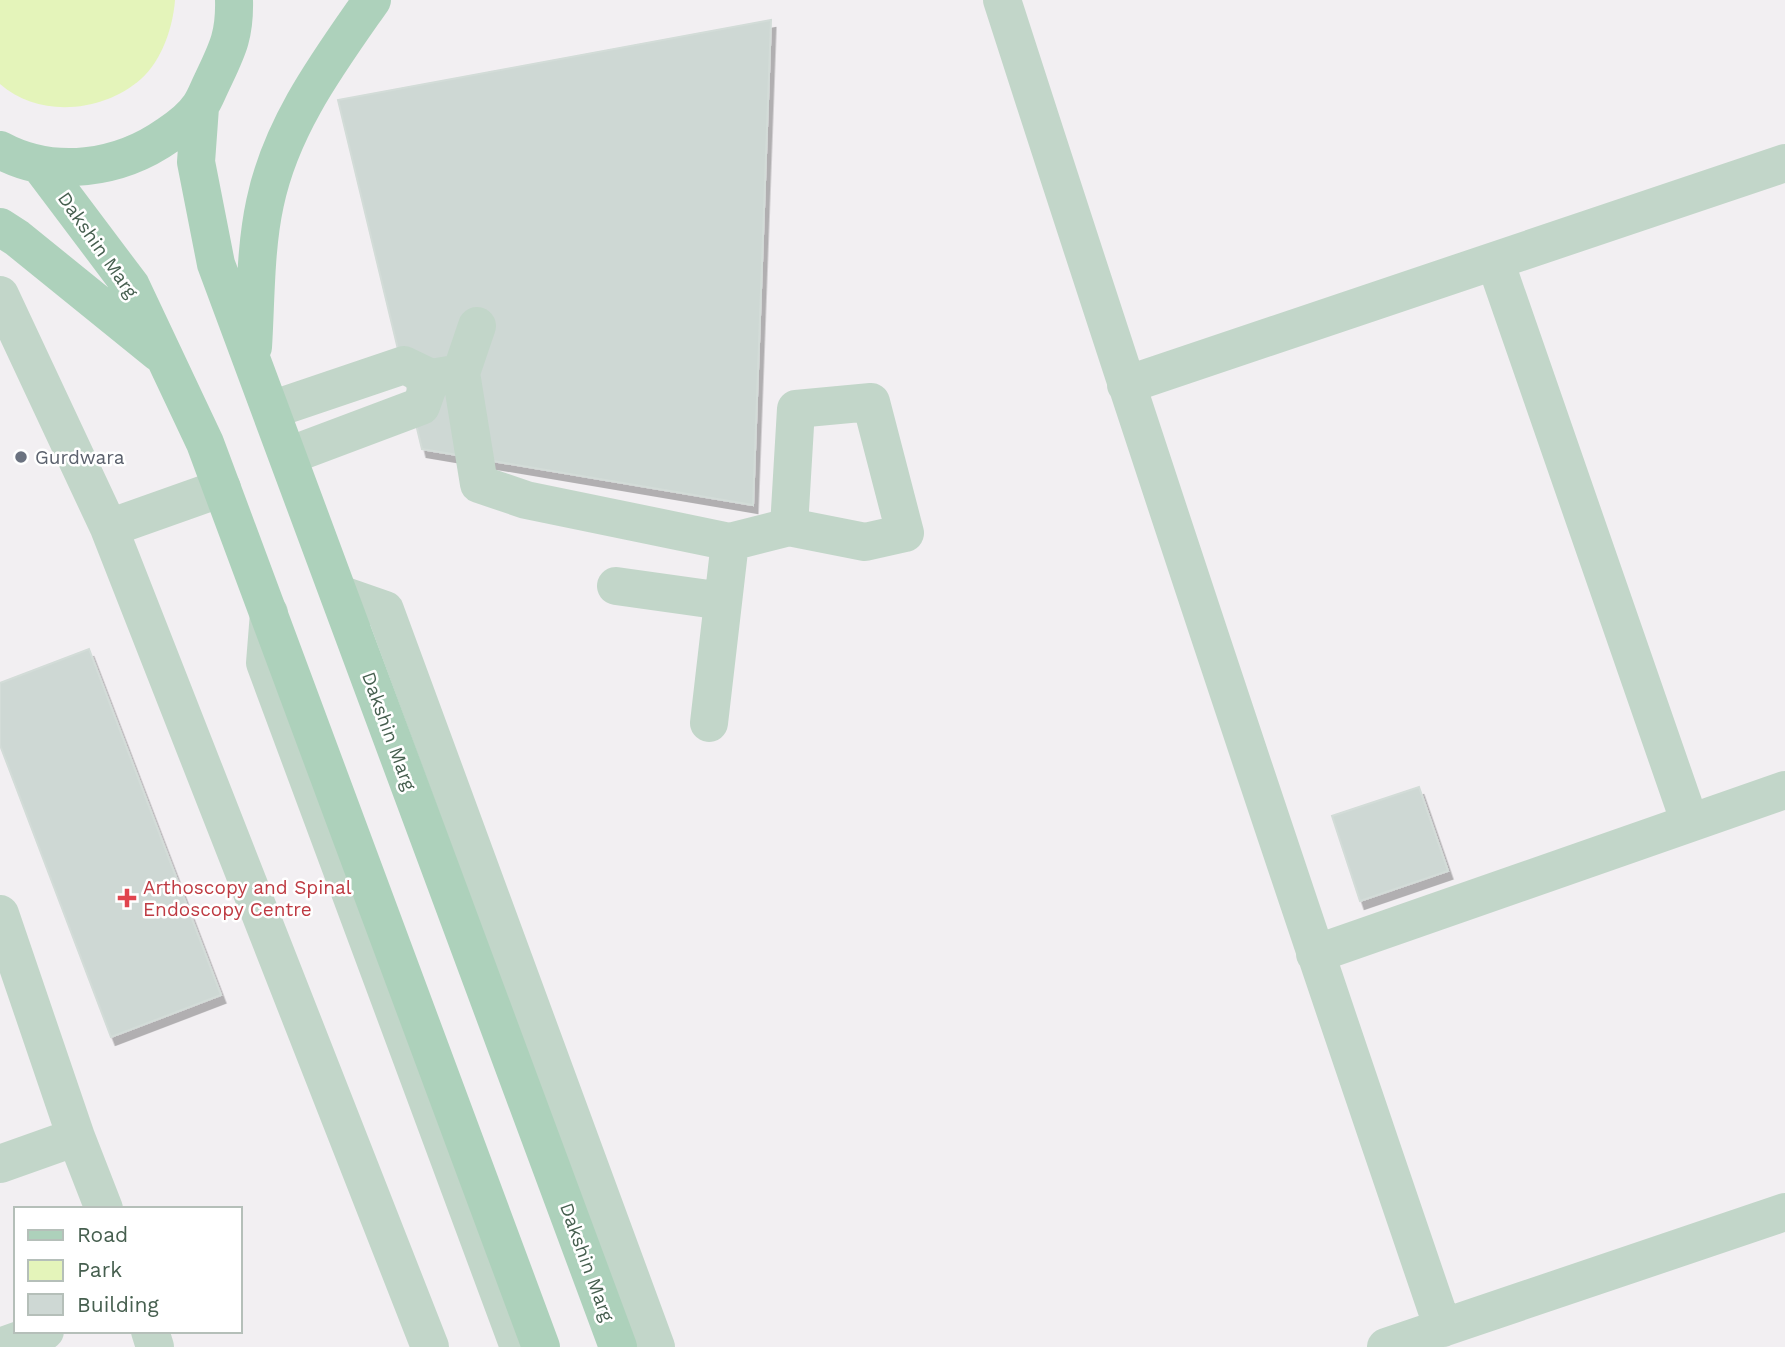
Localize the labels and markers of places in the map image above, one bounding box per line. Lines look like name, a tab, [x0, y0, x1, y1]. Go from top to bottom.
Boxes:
place label: Gurdwara	[35, 446, 125, 469]
marker: Gurdwara	[13, 449, 29, 465]
place label: Arthoscopy and Spinal Endoscopy Centre	[143, 876, 352, 921]
marker: Arthoscopy and Spinal Endoscopy Centre	[117, 888, 137, 908]

